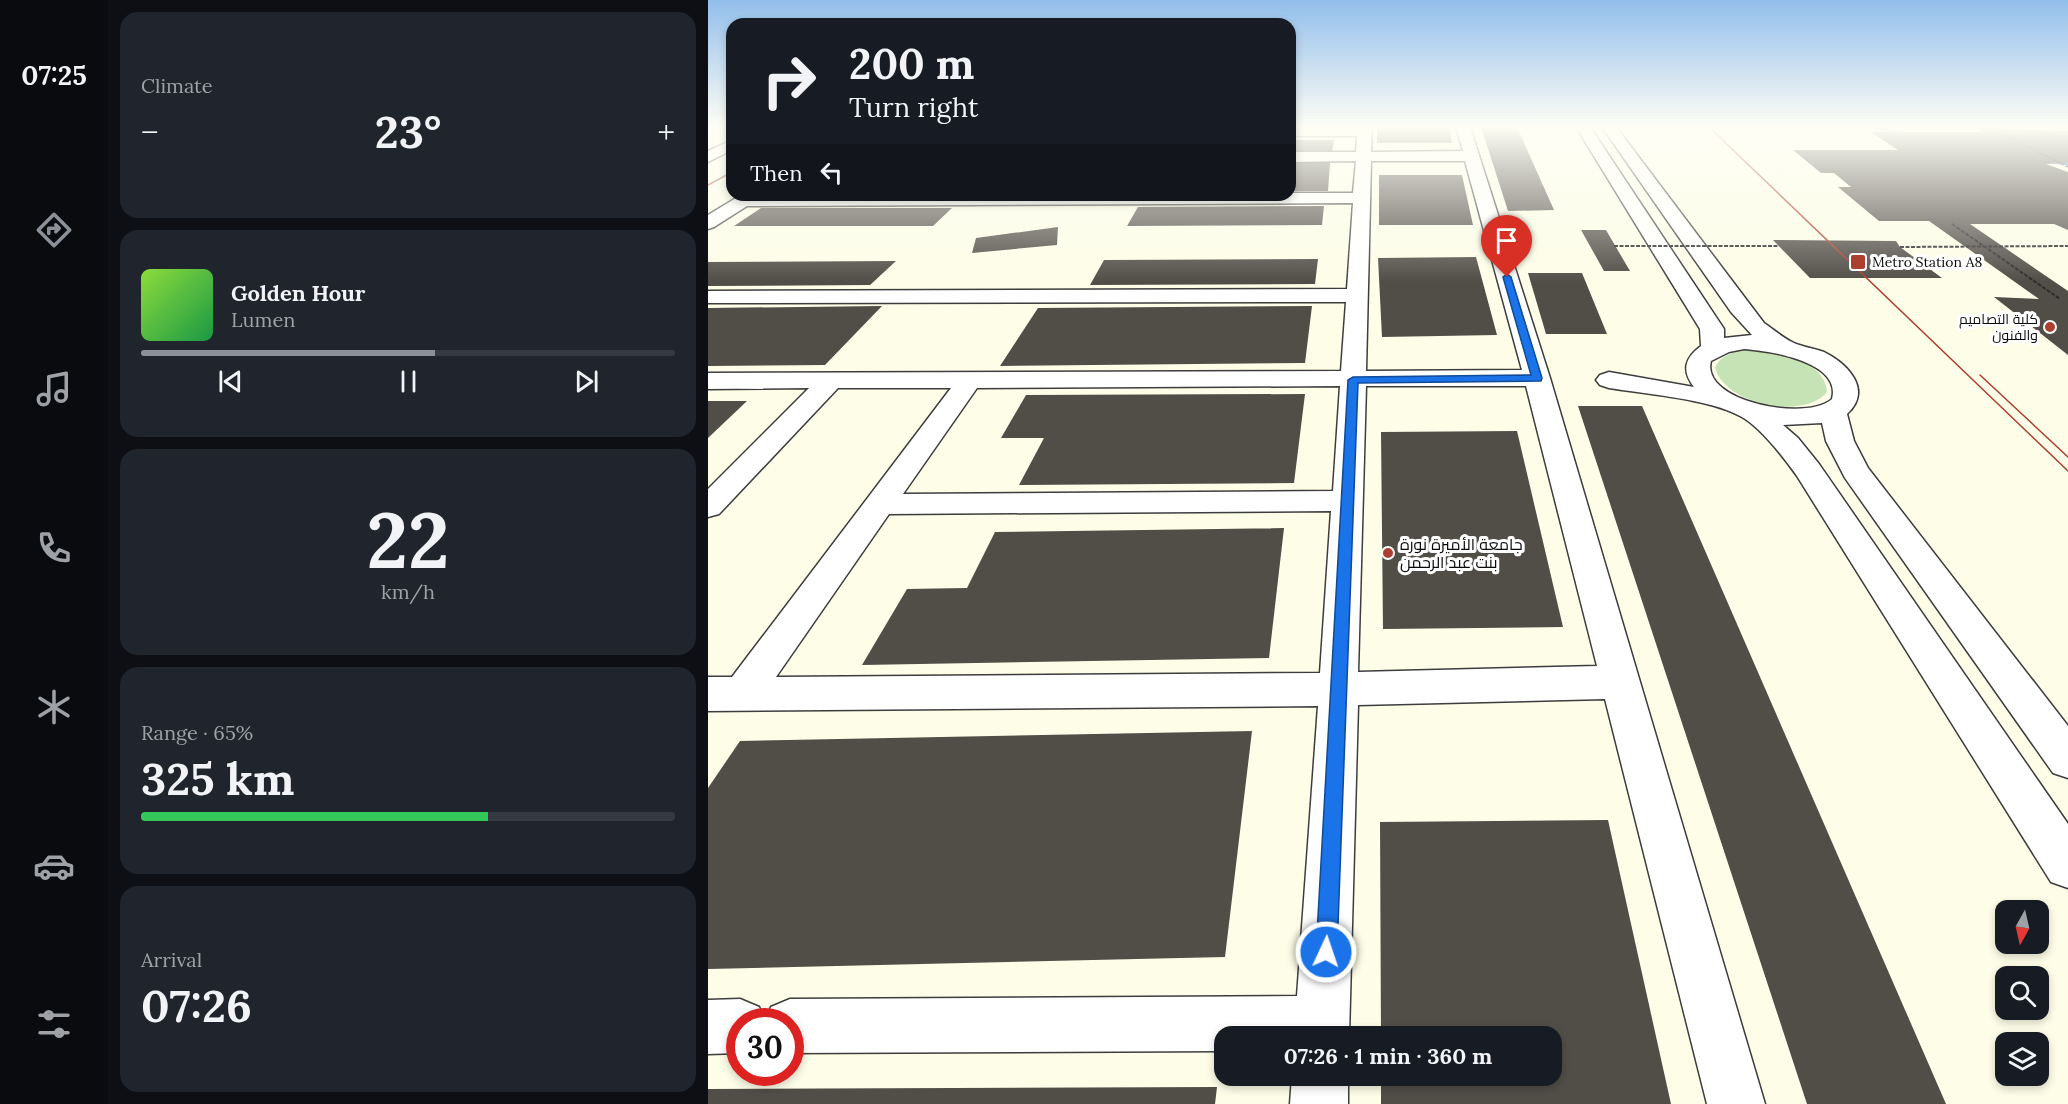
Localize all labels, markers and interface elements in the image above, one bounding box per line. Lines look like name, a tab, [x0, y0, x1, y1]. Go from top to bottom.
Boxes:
text: 200 m	[849, 37, 975, 91]
icon: right	[750, 42, 828, 120]
text: 07:25	[21, 58, 87, 92]
text: Climate	[141, 73, 213, 98]
text: Turn right	[849, 90, 978, 124]
text: 23°	[375, 103, 441, 160]
text: −	[141, 111, 159, 153]
text: +	[657, 111, 675, 153]
icon: left	[815, 156, 848, 189]
text: Then	[750, 159, 803, 187]
icon: directions	[33, 209, 75, 251]
pin	[1481, 215, 1532, 277]
icon: arrive	[1490, 224, 1523, 257]
marker: Metro Station A8	[1849, 253, 1867, 271]
place label: Metro Station A8	[1872, 253, 1982, 271]
text: Golden Hour	[231, 279, 365, 307]
text: Lumen	[231, 307, 295, 332]
place label: كلية التصاميم والفنون	[1959, 310, 2038, 344]
marker: كلية التصاميم والفنون	[2043, 320, 2057, 334]
icon: previous	[214, 365, 247, 398]
icon: pause	[392, 365, 425, 398]
icon: next	[570, 365, 603, 398]
icon: music	[33, 368, 75, 410]
text: 22	[366, 490, 450, 589]
icon: phone	[33, 527, 75, 569]
place label: جامعة الأميرة نورة بنت عبد الرحمن	[1400, 534, 1523, 573]
marker: جامعة الأميرة نورة بنت عبد الرحمن	[1381, 546, 1395, 560]
text: km/h	[381, 579, 435, 604]
icon: climate	[33, 686, 75, 728]
text: Range · 65%	[141, 720, 253, 745]
text: 325 km	[141, 750, 294, 807]
icon: car	[33, 845, 75, 887]
north arrow	[1995, 900, 2049, 954]
map controls	[1995, 900, 2049, 1086]
position arrow	[1294, 920, 1358, 984]
text: Arrival	[141, 947, 202, 972]
button: search	[1995, 966, 2049, 1020]
text: 07:26	[141, 977, 252, 1034]
icon: filters	[33, 1003, 75, 1045]
speed limit sign: 30	[726, 1008, 804, 1086]
button: layers	[1995, 1032, 2049, 1086]
text: 07:26 · 1 min · 360 m	[1284, 1042, 1492, 1070]

